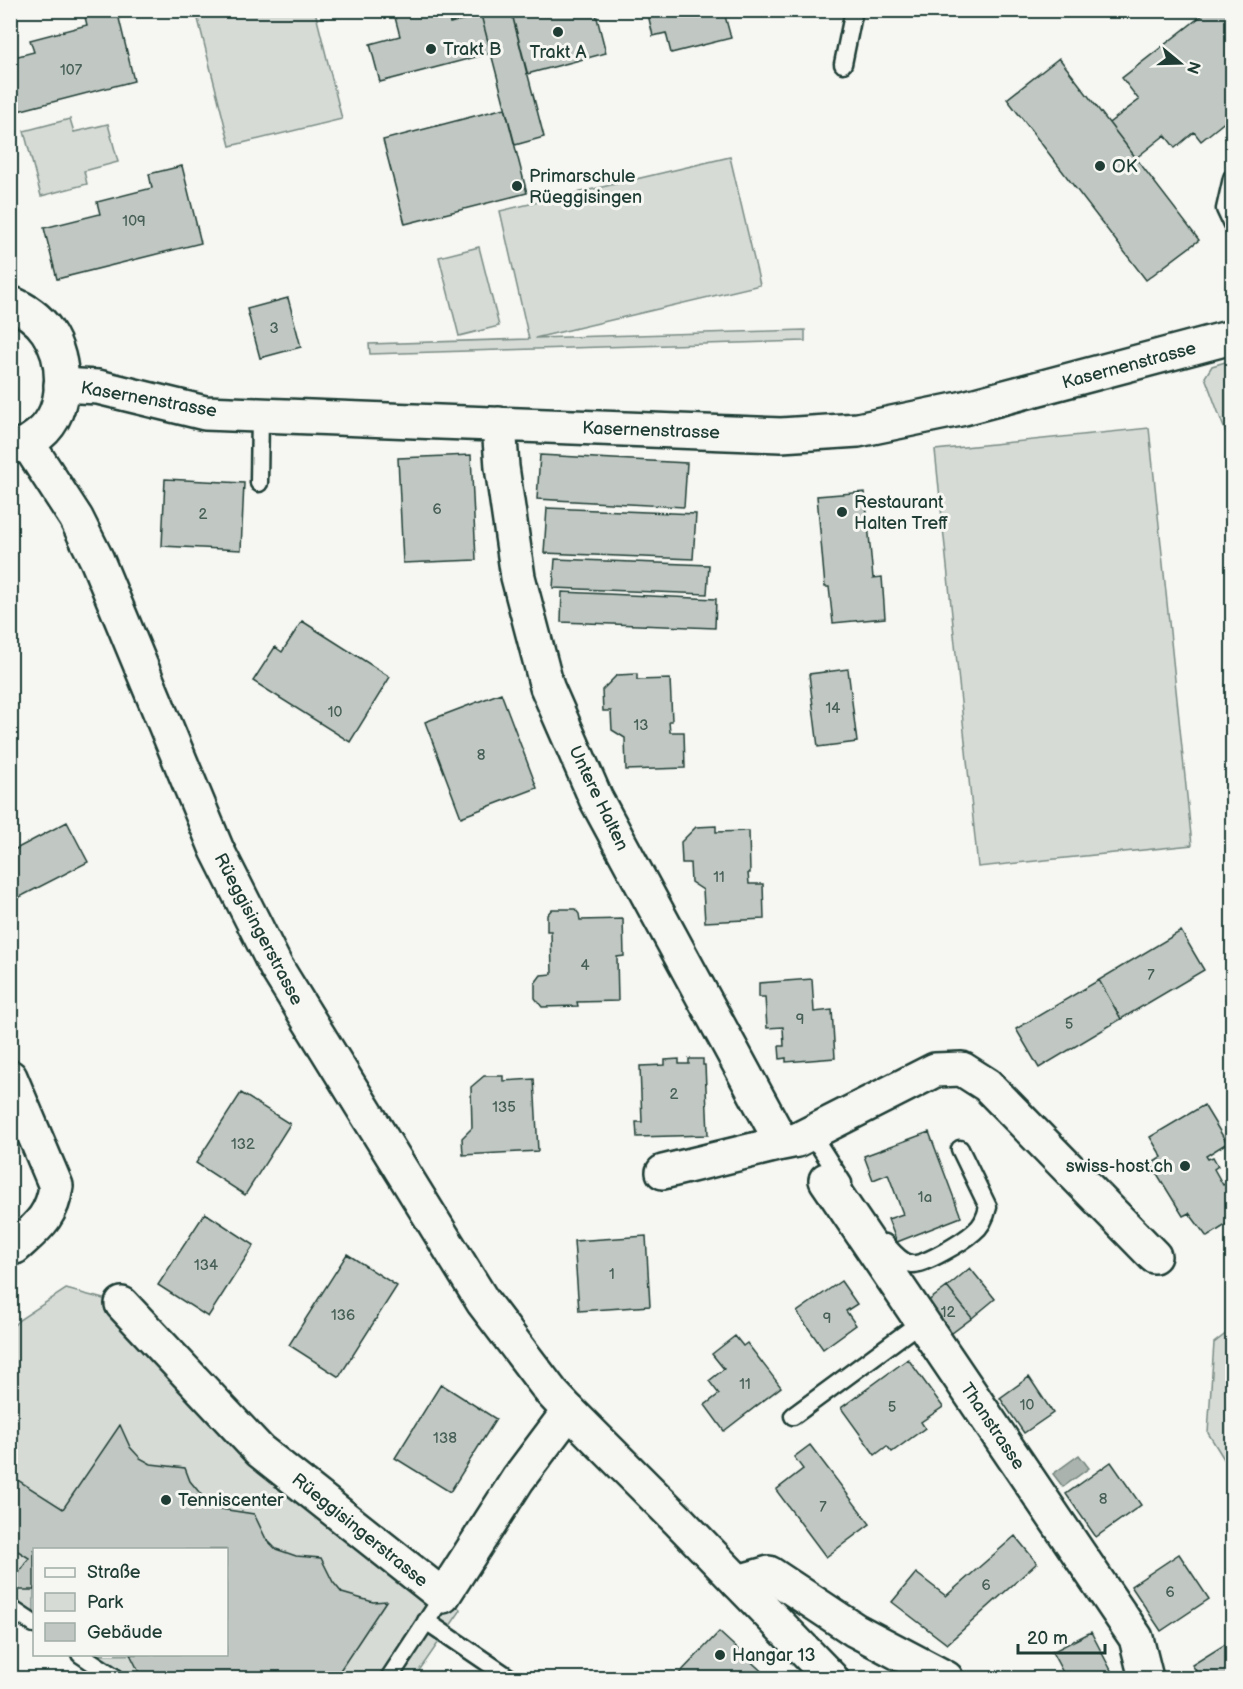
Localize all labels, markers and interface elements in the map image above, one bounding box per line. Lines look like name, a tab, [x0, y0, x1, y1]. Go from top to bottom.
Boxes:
marker: Trakt A	[551, 25, 565, 39]
north arrow	[1150, 33, 1210, 93]
place label: Trakt B	[443, 39, 501, 60]
marker: Trakt B	[424, 42, 438, 56]
place label: Trakt A	[530, 42, 587, 63]
text: N	[1182, 59, 1204, 76]
house number: 107	[60, 61, 83, 80]
place label: OK	[1112, 156, 1138, 177]
marker: OK	[1093, 159, 1107, 173]
place label: Primarschule Rüeggisingen	[529, 166, 642, 208]
marker: Primarschule Rüeggisingen	[510, 179, 524, 193]
house number: 109	[122, 212, 146, 231]
house number: 3	[269, 319, 279, 338]
street label: Kasernenstrasse	[1060, 337, 1199, 393]
street label: Kasernenstrasse	[79, 377, 219, 422]
street label: Kasernenstrasse	[582, 418, 721, 443]
place label: Restaurant Halten Treff	[854, 492, 948, 534]
house number: 6	[432, 500, 442, 519]
house number: 2	[199, 505, 208, 524]
marker: Restaurant Halten Treff	[835, 505, 849, 519]
house number: 14	[826, 699, 840, 718]
house number: 10	[328, 703, 342, 722]
house number: 13	[633, 716, 649, 735]
street label: Untere Halten	[564, 742, 633, 854]
house number: 8	[477, 746, 486, 765]
street label: Rüeggisingerstrasse	[210, 850, 308, 1009]
house number: 11	[713, 868, 725, 887]
house number: 4	[580, 956, 590, 975]
house number: 7	[1147, 966, 1155, 985]
house number: 9	[796, 1010, 804, 1029]
house number: 5	[1065, 1015, 1073, 1034]
house number: 2	[670, 1085, 679, 1104]
house number: 135	[492, 1098, 516, 1117]
house number: 132	[231, 1135, 255, 1154]
place label: swiss-host.ch	[1066, 1156, 1173, 1177]
marker: swiss-host.ch	[1178, 1159, 1192, 1173]
house number: 1a	[918, 1188, 932, 1207]
house number: 134	[194, 1256, 218, 1275]
house number: 1	[609, 1265, 615, 1284]
house number: 12	[941, 1303, 955, 1322]
house number: 136	[331, 1306, 355, 1325]
house number: 9	[823, 1309, 831, 1328]
house number: 11	[739, 1375, 751, 1394]
street label: Thanstrasse	[956, 1379, 1029, 1474]
house number: 10	[1020, 1396, 1034, 1415]
house number: 5	[888, 1398, 896, 1417]
house number: 138	[433, 1429, 457, 1448]
street label: Rüeggisingerstrasse	[288, 1469, 432, 1592]
place label: Tenniscenter	[178, 1490, 284, 1511]
house number: 8	[1099, 1490, 1108, 1509]
marker: Tenniscenter	[159, 1493, 173, 1507]
house number: 7	[819, 1498, 827, 1517]
legend	[33, 1548, 228, 1656]
text: Straße	[87, 1562, 141, 1583]
house number: 6	[981, 1576, 991, 1595]
house number: 6	[1165, 1583, 1175, 1602]
text: Park	[87, 1592, 123, 1613]
scale bar	[1018, 1617, 1105, 1655]
text: Gebäude	[87, 1622, 163, 1643]
text: 20 m	[1027, 1628, 1068, 1649]
place label: Hangar 13	[732, 1645, 816, 1666]
marker: Hangar 13	[713, 1648, 727, 1662]

